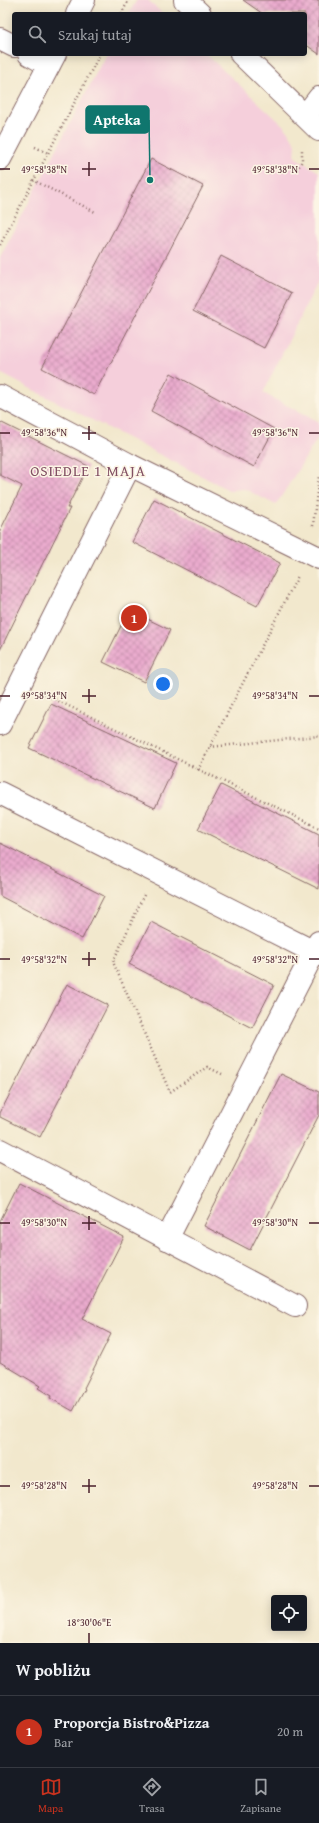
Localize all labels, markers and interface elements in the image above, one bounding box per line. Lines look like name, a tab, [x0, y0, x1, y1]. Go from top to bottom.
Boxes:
search box	[12, 12, 307, 56]
icon: search	[26, 23, 48, 45]
text: Szukaj tutaj	[58, 24, 132, 45]
callout: Apteka	[86, 106, 149, 133]
text: Apteka	[93, 109, 141, 130]
text: 49°58'38"N	[21, 162, 67, 177]
text: 49°58'38"N	[252, 162, 298, 177]
text: 49°58'36"N	[21, 425, 67, 440]
text: 49°58'36"N	[252, 425, 298, 440]
district label: OSIEDLE 1 MAJA	[30, 460, 146, 481]
pin: 1	[121, 603, 147, 633]
your location	[153, 674, 173, 694]
text: 49°58'34"N	[21, 688, 67, 703]
text: 49°58'34"N	[252, 688, 298, 703]
text: 49°58'32"N	[21, 952, 67, 967]
text: 49°58'32"N	[252, 952, 298, 967]
text: 49°58'30"N	[21, 1215, 67, 1230]
text: 49°58'30"N	[252, 1215, 298, 1230]
text: 49°58'28"N	[21, 1478, 67, 1493]
text: 49°58'28"N	[252, 1478, 298, 1493]
map controls	[271, 1595, 307, 1631]
button: locate	[271, 1595, 307, 1631]
text: 18°30'06"E	[67, 1615, 111, 1630]
text: W pobliżu	[16, 1657, 91, 1682]
text: Proporcja Bistro&Pizza	[54, 1712, 210, 1733]
text: 1	[26, 1722, 32, 1741]
text: 20 m	[277, 1722, 303, 1741]
text: Bar	[54, 1733, 73, 1752]
tab: Mapa	[38, 1776, 63, 1816]
tab: Trasa	[139, 1776, 164, 1816]
tab: Zapisane	[240, 1776, 281, 1816]

